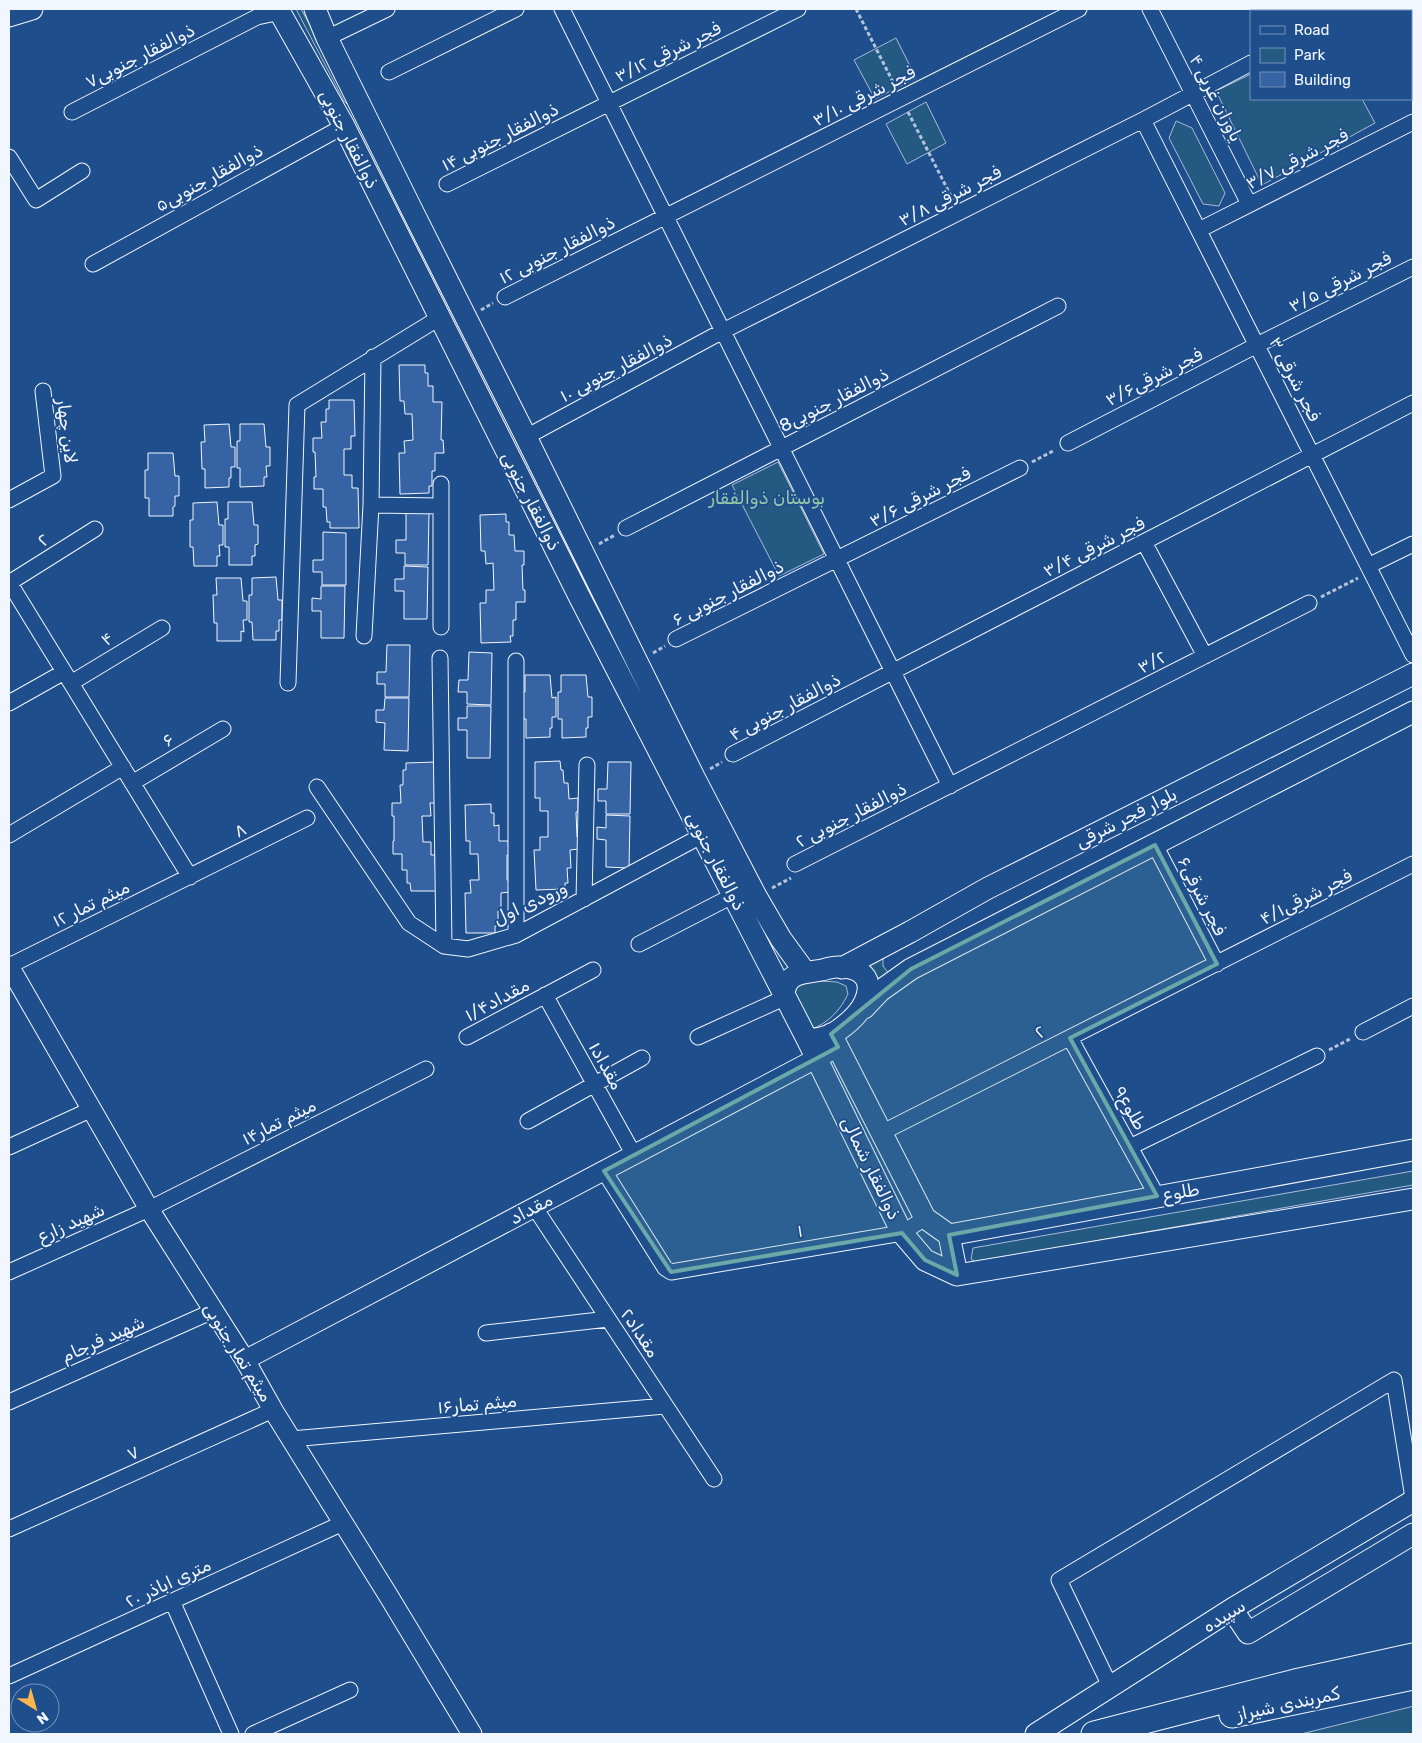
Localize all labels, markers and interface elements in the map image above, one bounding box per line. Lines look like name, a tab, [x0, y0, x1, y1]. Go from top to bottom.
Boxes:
legend	[1250, 10, 1412, 100]
street label: ۳/۱۲ فجر شرقی	[611, 17, 725, 87]
street label: ذوالفقار جنوبی۷	[82, 19, 198, 93]
text: Road	[1294, 21, 1330, 39]
text: Park	[1294, 46, 1325, 64]
street label: ۴ یاوران غربی	[1185, 51, 1247, 145]
street label: ۳/۱۰ فجر شرقی	[809, 61, 919, 131]
text: Building	[1294, 71, 1351, 89]
street label: ذوالفقار جنوبی	[315, 86, 383, 192]
street label: ۱۴ ذوالفقار جنوبی	[438, 98, 562, 176]
street label: ۳/۷ فجر شرقی	[1242, 124, 1352, 194]
street label: ذوالفقار جنوبی۵	[151, 139, 267, 217]
street label: ۳/۸ فجر شرقی	[895, 161, 1005, 231]
street label: ۱۲ ذوالفقار جنوبی	[495, 211, 619, 289]
street label: ۳/۵ فجر شرقی	[1285, 247, 1395, 317]
street label: ۱۰ ذوالفقار جنوبی	[556, 329, 676, 407]
street label: ۳ فجر شرقی	[1264, 333, 1326, 425]
street label: فجر شرقی۳/۶	[1102, 343, 1206, 411]
street label: 8ذوالفقار جنوبی	[776, 363, 892, 437]
street label: لاین چهار	[52, 396, 82, 465]
street label: ذوالفقار جنوبی	[497, 448, 565, 554]
street label: ۳/۶ فجر شرقی	[866, 462, 974, 532]
park label: بوستان ذوالفقار	[708, 487, 825, 509]
street label: ۳/۴ فجر شرقی	[1040, 512, 1148, 582]
street label: ۲	[33, 528, 53, 552]
street label: ۶ ذوالفقار جنوبی	[668, 555, 788, 631]
street label: ۴	[97, 627, 117, 651]
street label: ۳/۲	[1134, 646, 1170, 678]
street label: ۴ ذوالفقار جنوبی	[726, 668, 844, 746]
street label: ۶	[158, 728, 178, 752]
street label: ۲ ذوالفقار جنوبی	[792, 778, 910, 852]
street label: بلوار فجر شرقی	[1072, 783, 1180, 853]
street label: ذوالفقار جنوبی	[682, 808, 750, 914]
street label: ۸	[230, 818, 250, 842]
street label: فجر شرقی۶	[1173, 853, 1231, 939]
street label: فجر شرقی۴/۱	[1256, 864, 1356, 930]
street label: میثم تمار ۱۲	[49, 876, 134, 933]
street label: ورودی اول	[489, 876, 571, 930]
street label: مقداد۱/۴	[461, 974, 533, 1026]
street label: ۲	[1031, 1020, 1049, 1044]
street label: مقداد۱	[584, 1038, 628, 1094]
street label: طلوع۹	[1108, 1082, 1151, 1135]
street label: میثم تمار۱۴	[238, 1094, 320, 1151]
street label: ذوالفقار شمالی	[837, 1113, 905, 1223]
street label: طلوع	[1161, 1178, 1201, 1207]
street label: مقداد	[506, 1189, 556, 1229]
street label: شهید زارع	[34, 1198, 109, 1249]
street label: ۱	[796, 1220, 804, 1242]
street label: میثم تمار جنوبی	[198, 1298, 277, 1406]
street label: مقداد۲	[616, 1304, 664, 1362]
street label: شهید فرجام	[58, 1311, 148, 1367]
street label: میثم تمار۱۶	[436, 1390, 518, 1419]
street label: ۷	[123, 1441, 143, 1465]
street label: ۲۰ متری اباذر	[122, 1554, 214, 1612]
street label: سپیده	[1199, 1594, 1250, 1638]
street label: کمربندی شیراز	[1233, 1682, 1342, 1726]
north arrow	[10, 1683, 60, 1733]
text: N	[33, 1708, 52, 1728]

